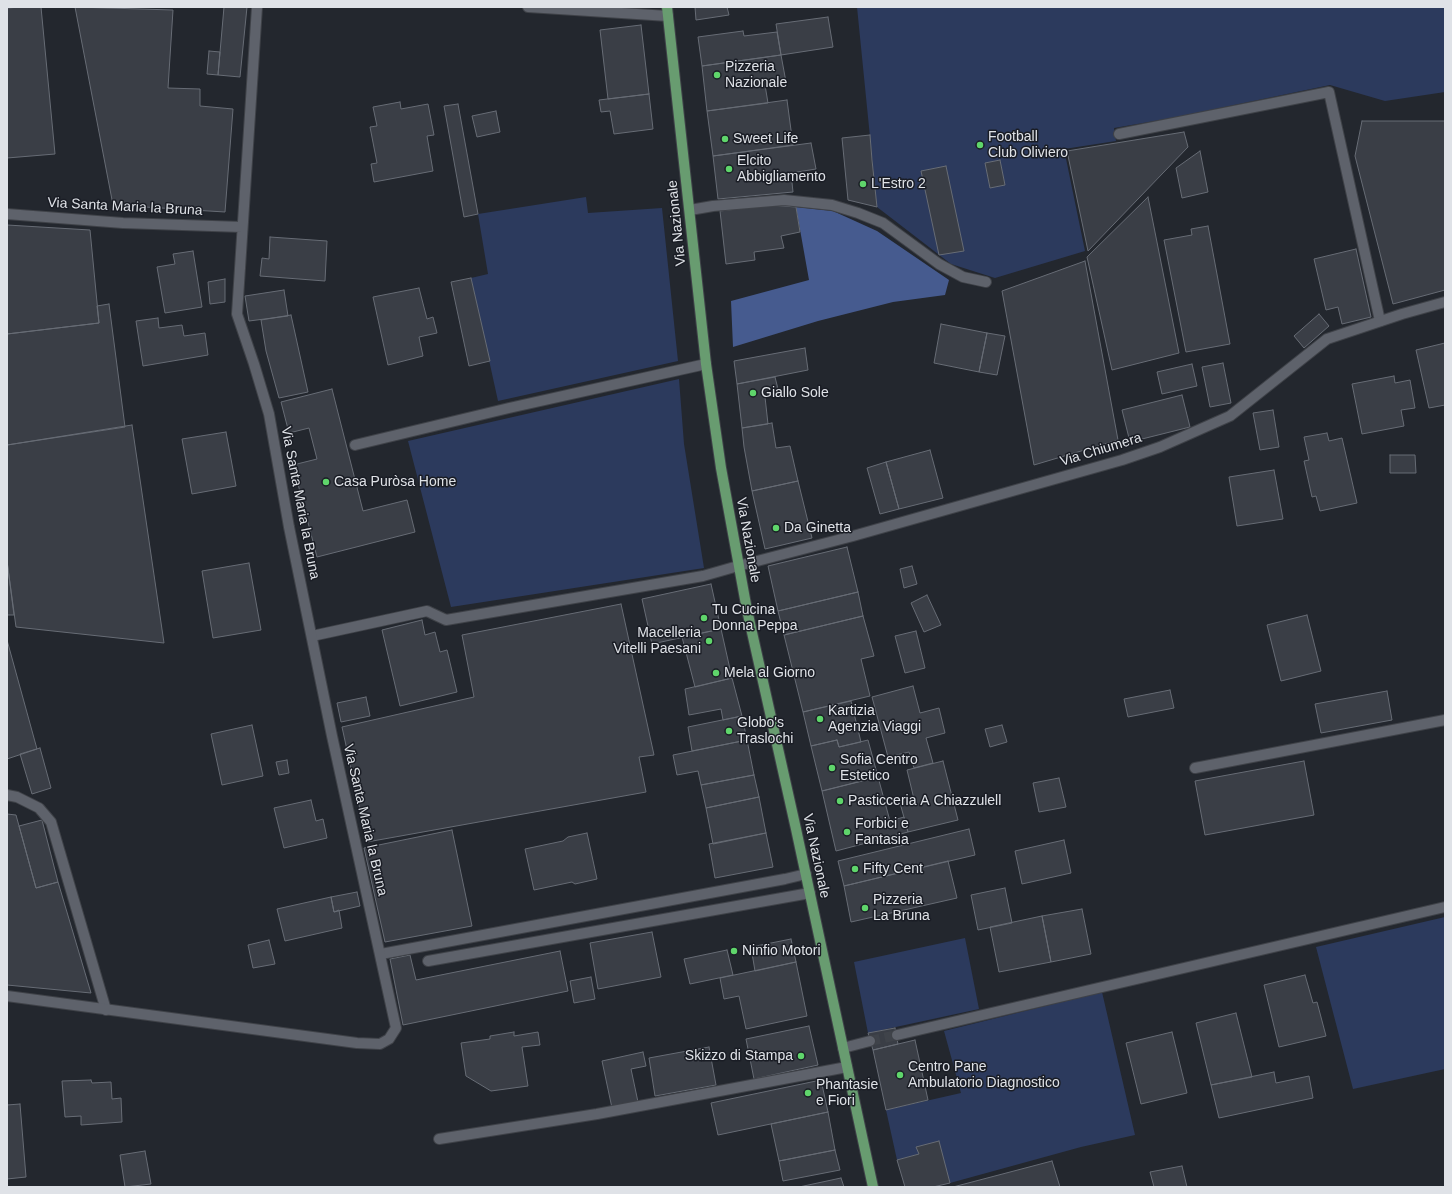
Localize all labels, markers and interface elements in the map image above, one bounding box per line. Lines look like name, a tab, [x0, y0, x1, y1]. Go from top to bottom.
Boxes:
place label: Pizzeria Nazionale	[725, 59, 787, 92]
marker: Pizzeria Nazionale	[712, 70, 722, 80]
place label: Football Club Oliviero	[988, 129, 1068, 162]
place label: Sweet Life	[733, 131, 798, 147]
marker: Sweet Life	[720, 134, 730, 144]
marker: Football Club Oliviero	[975, 140, 985, 150]
place label: Elcito Abbigliamento	[737, 153, 826, 186]
marker: Elcito Abbigliamento	[724, 164, 734, 174]
place label: L'Estro 2	[871, 176, 926, 192]
street label: Via Nazionale	[664, 179, 690, 267]
marker: L'Estro 2	[858, 179, 868, 189]
street label: Via Santa Maria la Bruna	[47, 195, 203, 219]
place label: Giallo Sole	[761, 385, 829, 401]
marker: Giallo Sole	[748, 388, 758, 398]
street label: Via Santa Maria la Bruna	[277, 425, 323, 581]
street label: Via Chiumera	[1058, 430, 1144, 470]
place label: Casa Puròsa Home	[334, 474, 456, 490]
marker: Casa Puròsa Home	[321, 477, 331, 487]
street label: Via Nazionale	[732, 496, 764, 584]
place label: Da Ginetta	[784, 520, 851, 536]
marker: Da Ginetta	[771, 523, 781, 533]
place label: Tu Cucina Donna Peppa	[712, 602, 798, 634]
marker: Tu Cucina Donna Peppa	[699, 613, 709, 623]
place label: Macelleria Vitelli Paesani	[613, 625, 701, 658]
marker: Macelleria Vitelli Paesani	[704, 636, 714, 646]
place label: Mela al Giorno	[724, 665, 815, 681]
marker: Mela al Giorno	[711, 668, 721, 678]
place label: Kartizia Agenzia Viaggi	[828, 703, 921, 736]
marker: Kartizia Agenzia Viaggi	[815, 714, 825, 724]
place label: Globo's Traslochi	[737, 715, 793, 748]
marker: Globo's Traslochi	[724, 726, 734, 736]
street label: Via Santa Maria la Bruna	[339, 742, 391, 898]
place label: Sofia Centro Estetico	[840, 752, 918, 784]
marker: Sofia Centro Estetico	[827, 763, 837, 773]
place label: Pasticceria A Chiazzulell	[848, 793, 1001, 809]
marker: Pasticceria A Chiazzulell	[835, 796, 845, 806]
street label: Via Nazionale	[799, 812, 833, 900]
place label: Forbici e Fantasia	[855, 816, 909, 848]
marker: Forbici e Fantasia	[842, 827, 852, 837]
place label: Fifty Cent	[863, 861, 923, 877]
marker: Fifty Cent	[850, 864, 860, 874]
place label: Pizzeria La Bruna	[873, 892, 930, 924]
marker: Pizzeria La Bruna	[860, 903, 870, 913]
place label: Ninfio Motori	[742, 943, 821, 959]
marker: Ninfio Motori	[729, 946, 739, 956]
place label: Skizzo di Stampa	[685, 1048, 793, 1064]
marker: Skizzo di Stampa	[796, 1051, 806, 1061]
place label: Centro Pane Ambulatorio Diagnostico	[908, 1059, 1060, 1092]
marker: Centro Pane Ambulatorio Diagnostico	[895, 1070, 905, 1080]
place label: Phantasie e Fiori	[816, 1077, 878, 1110]
marker: Phantasie e Fiori	[803, 1088, 813, 1098]

